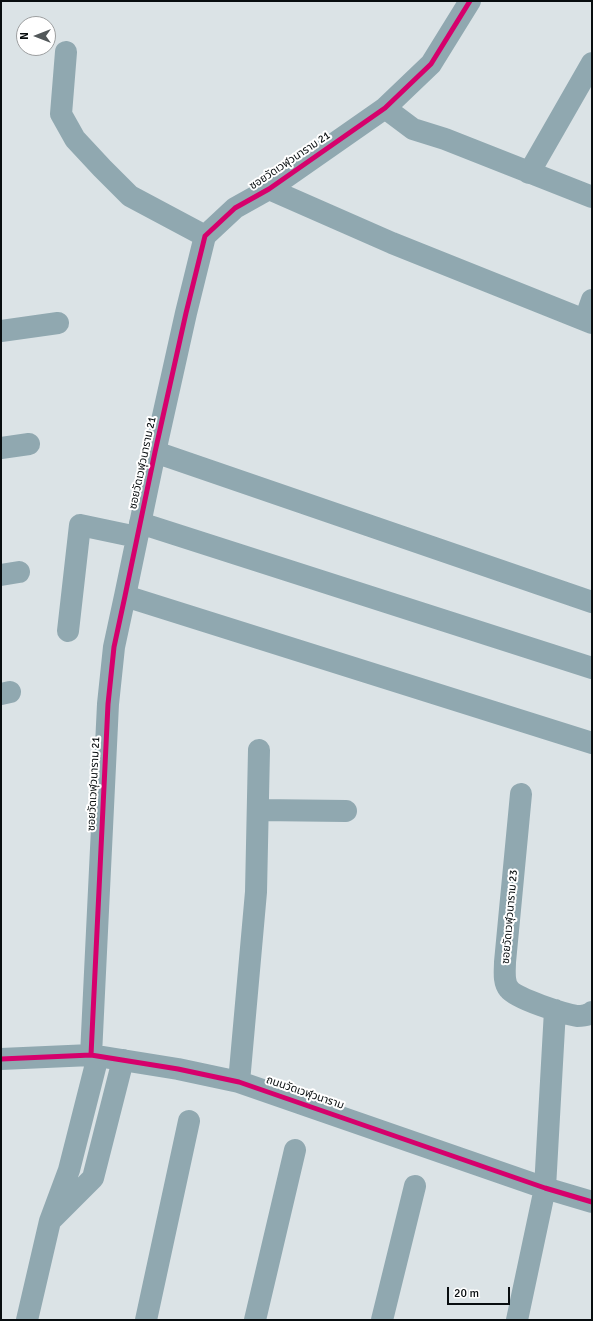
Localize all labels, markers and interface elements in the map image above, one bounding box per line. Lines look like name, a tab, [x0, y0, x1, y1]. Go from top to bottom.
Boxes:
north arrow	[16, 16, 56, 56]
text: N	[18, 32, 31, 40]
street label: ซอยวัดเวฬุวนาราม 21	[247, 129, 333, 193]
street label: ซอยวัดเวฬุวนาราม 21	[127, 415, 159, 511]
street label: ซอยวัดเวฬุวนาราม 21	[85, 736, 103, 832]
street label: ซอยวัดเวฬุวนาราม 23	[499, 869, 521, 965]
street label: ถนนวัดเวฬุวนาราม	[264, 1074, 346, 1112]
scale bar	[449, 1279, 512, 1305]
text: 20 m	[454, 1286, 479, 1301]

